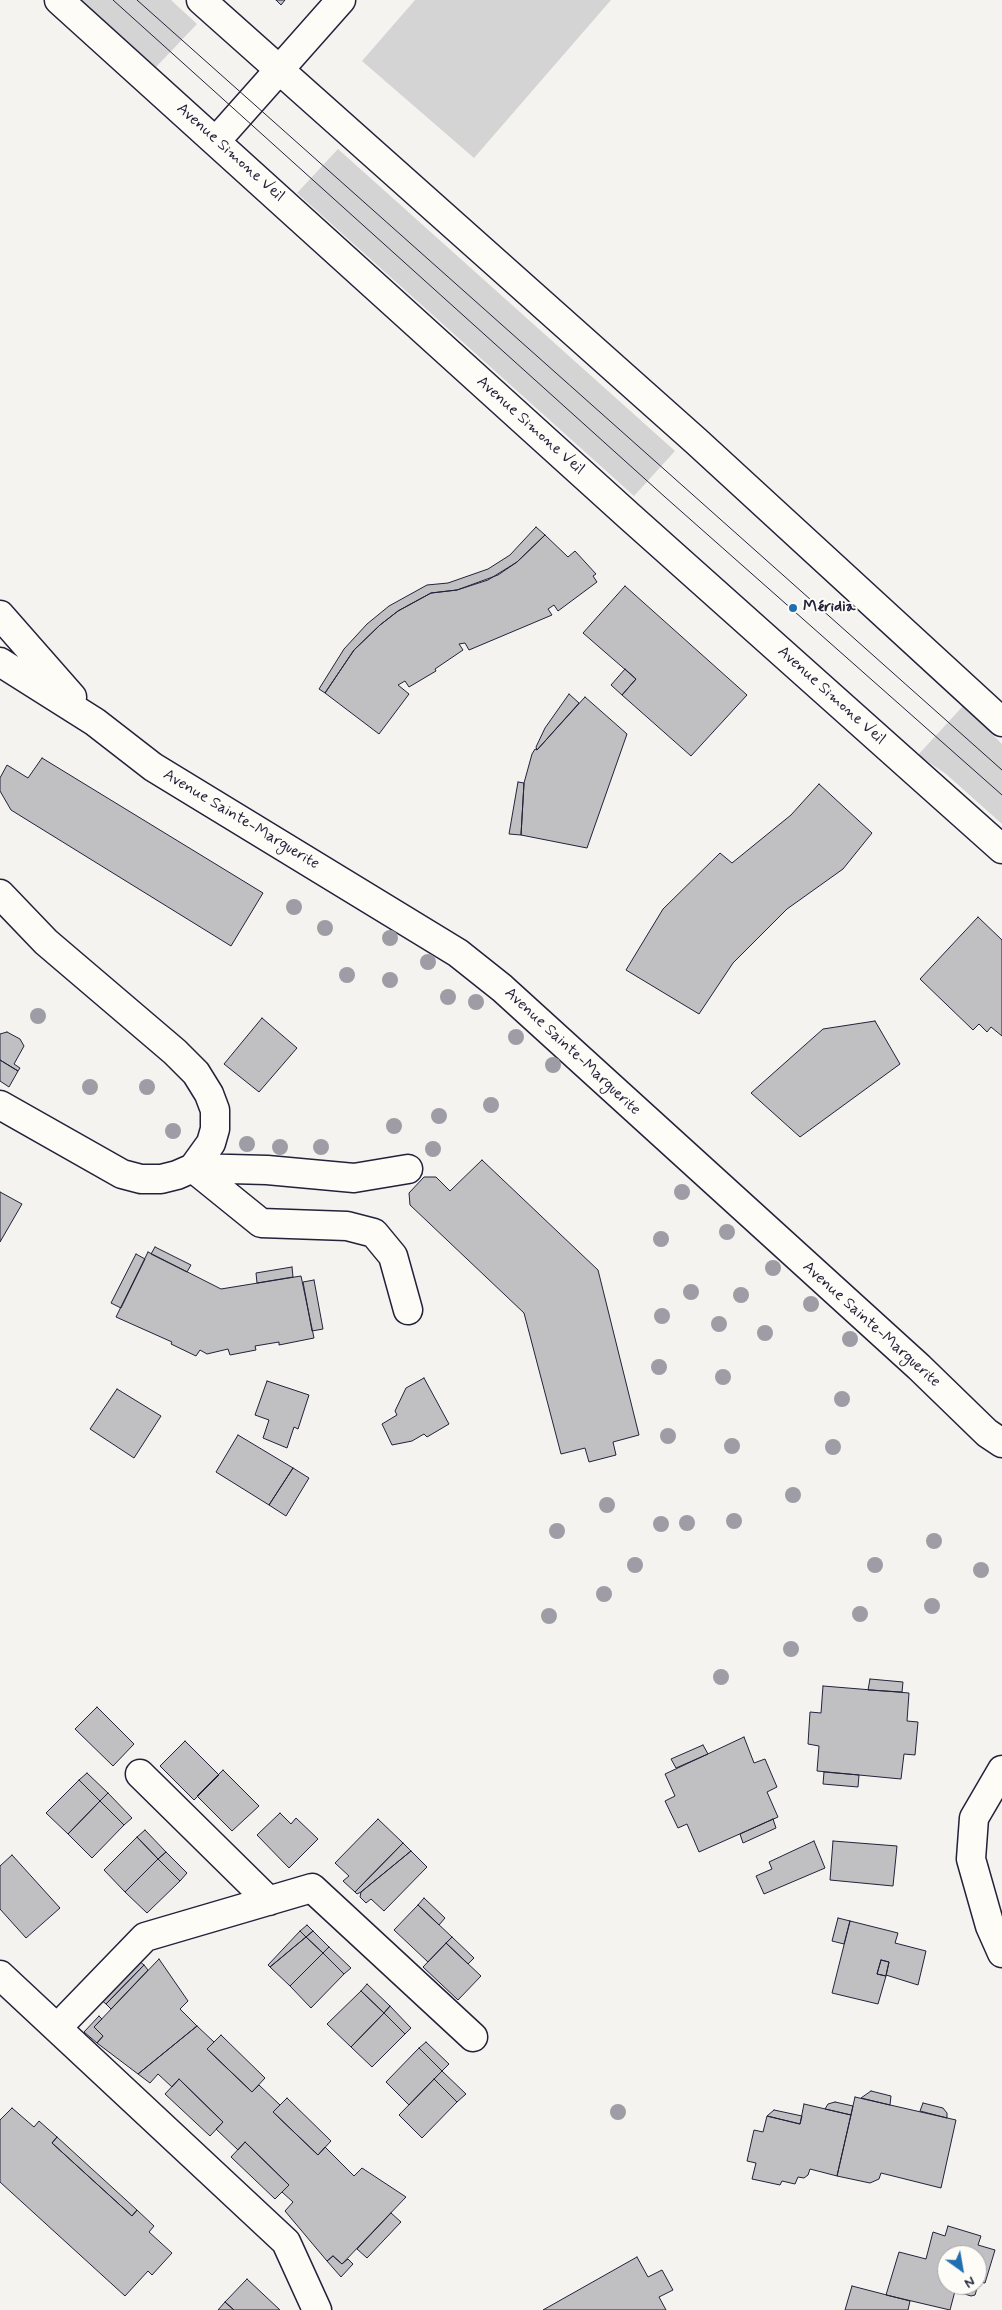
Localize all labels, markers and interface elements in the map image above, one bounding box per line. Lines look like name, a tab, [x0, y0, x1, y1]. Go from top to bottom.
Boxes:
street label: Avenue Simone Veil	[172, 100, 288, 206]
street label: Avenue Simone Veil	[472, 373, 588, 479]
place label: Méridia	[803, 598, 855, 618]
marker: Méridia	[787, 602, 799, 614]
street label: Avenue Simone Veil	[773, 643, 889, 749]
street label: Avenue Sainte-Marguerite	[159, 766, 323, 874]
street label: Avenue Sainte-Marguerite	[500, 984, 644, 1120]
street label: Avenue Sainte-Marguerite	[798, 1258, 944, 1392]
north arrow	[937, 2245, 987, 2295]
text: N	[961, 2272, 978, 2292]

